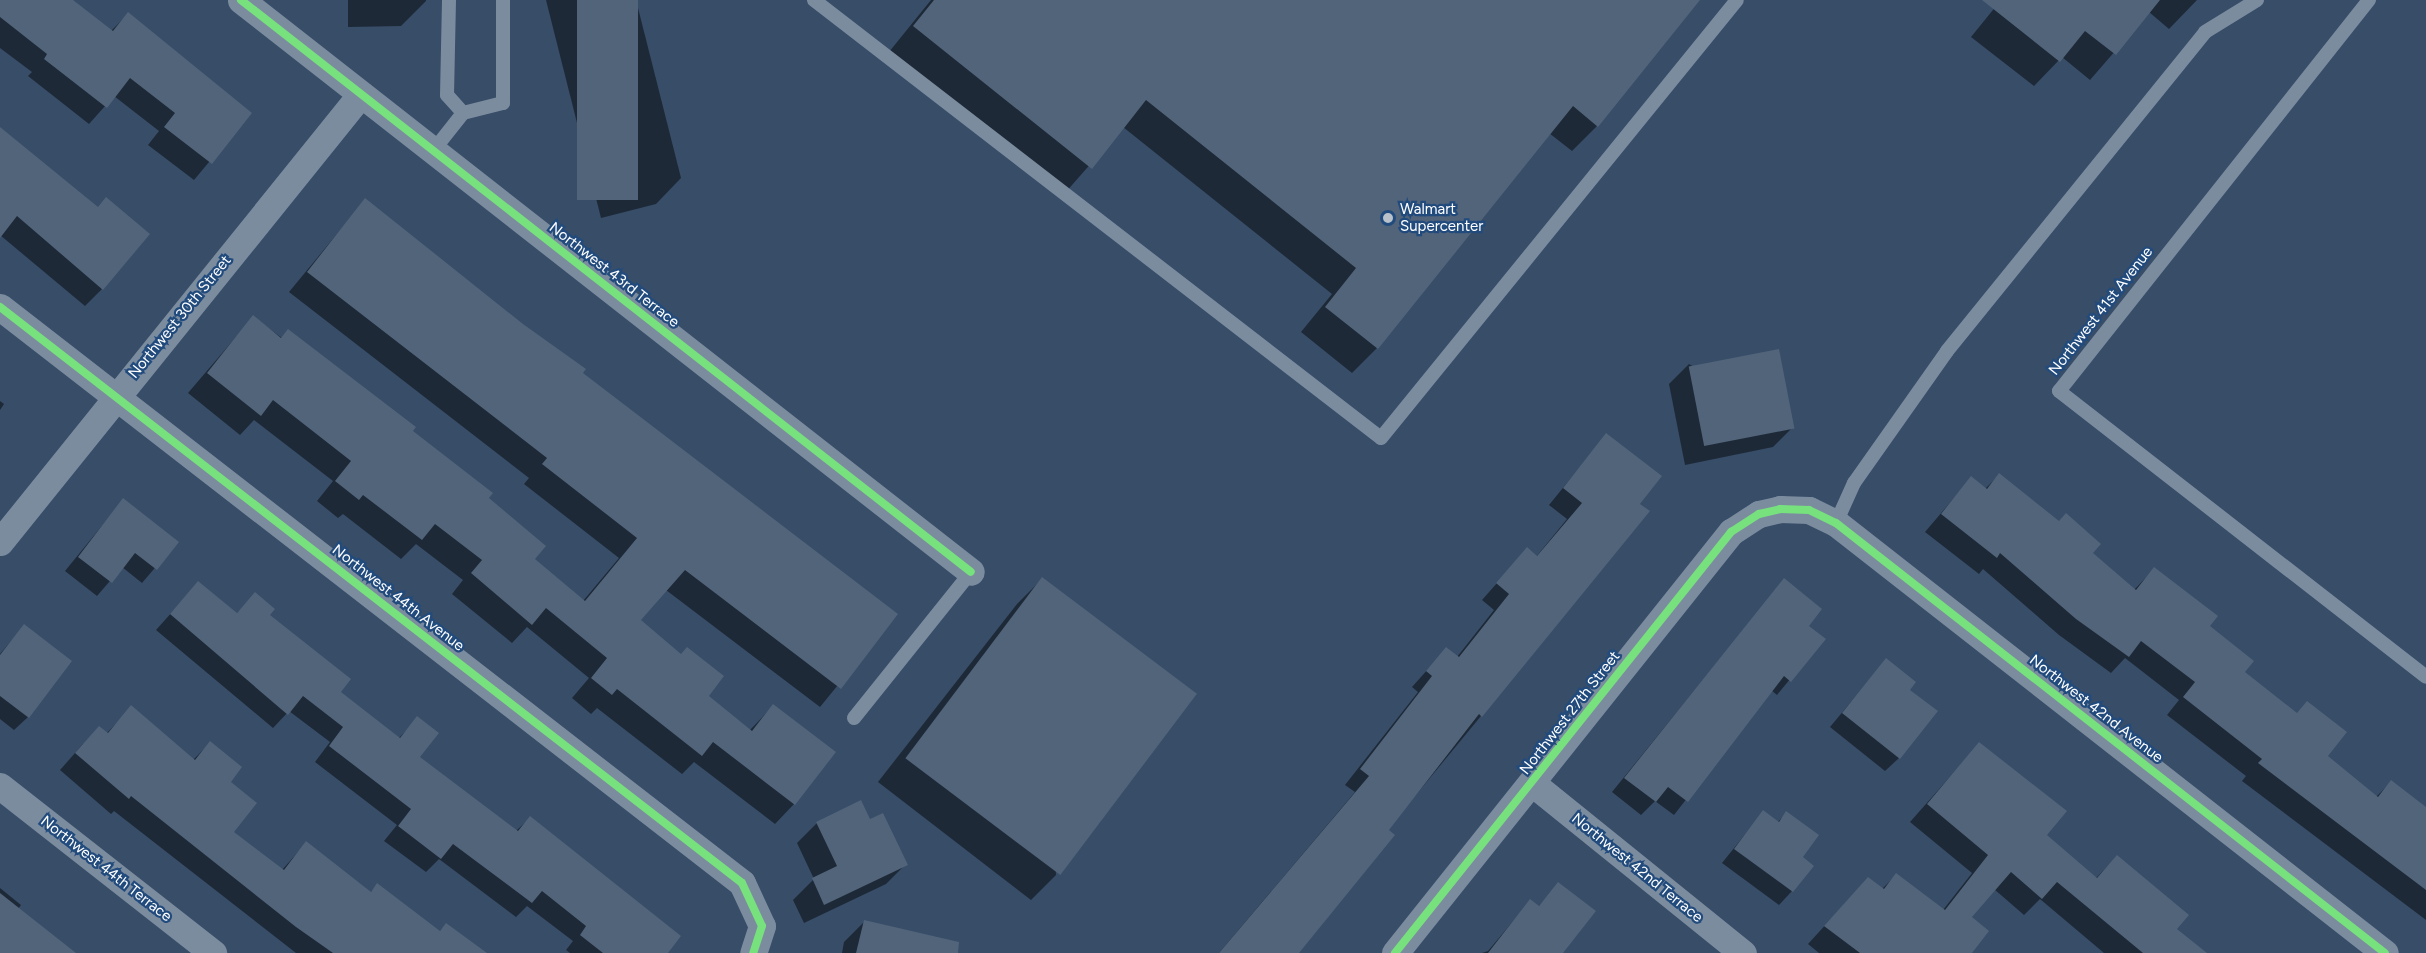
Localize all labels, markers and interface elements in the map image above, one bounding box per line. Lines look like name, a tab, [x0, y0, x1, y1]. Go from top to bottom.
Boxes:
place label: Walmart Supercenter	[1400, 200, 1483, 235]
marker: Walmart Supercenter	[1381, 211, 1395, 225]
street label: Northwest 43rd Terrace	[545, 219, 683, 331]
street label: Northwest 41st Avenue	[2045, 243, 2157, 379]
street label: Northwest 30th Street	[125, 252, 235, 382]
street label: Northwest 44th Avenue	[328, 541, 468, 655]
street label: Northwest 27th Street	[1516, 648, 1624, 778]
street label: Northwest 42nd Avenue	[2026, 651, 2166, 767]
street label: Northwest 42nd Terrace	[1568, 810, 1706, 926]
street label: Northwest 44th Terrace	[37, 812, 175, 926]

